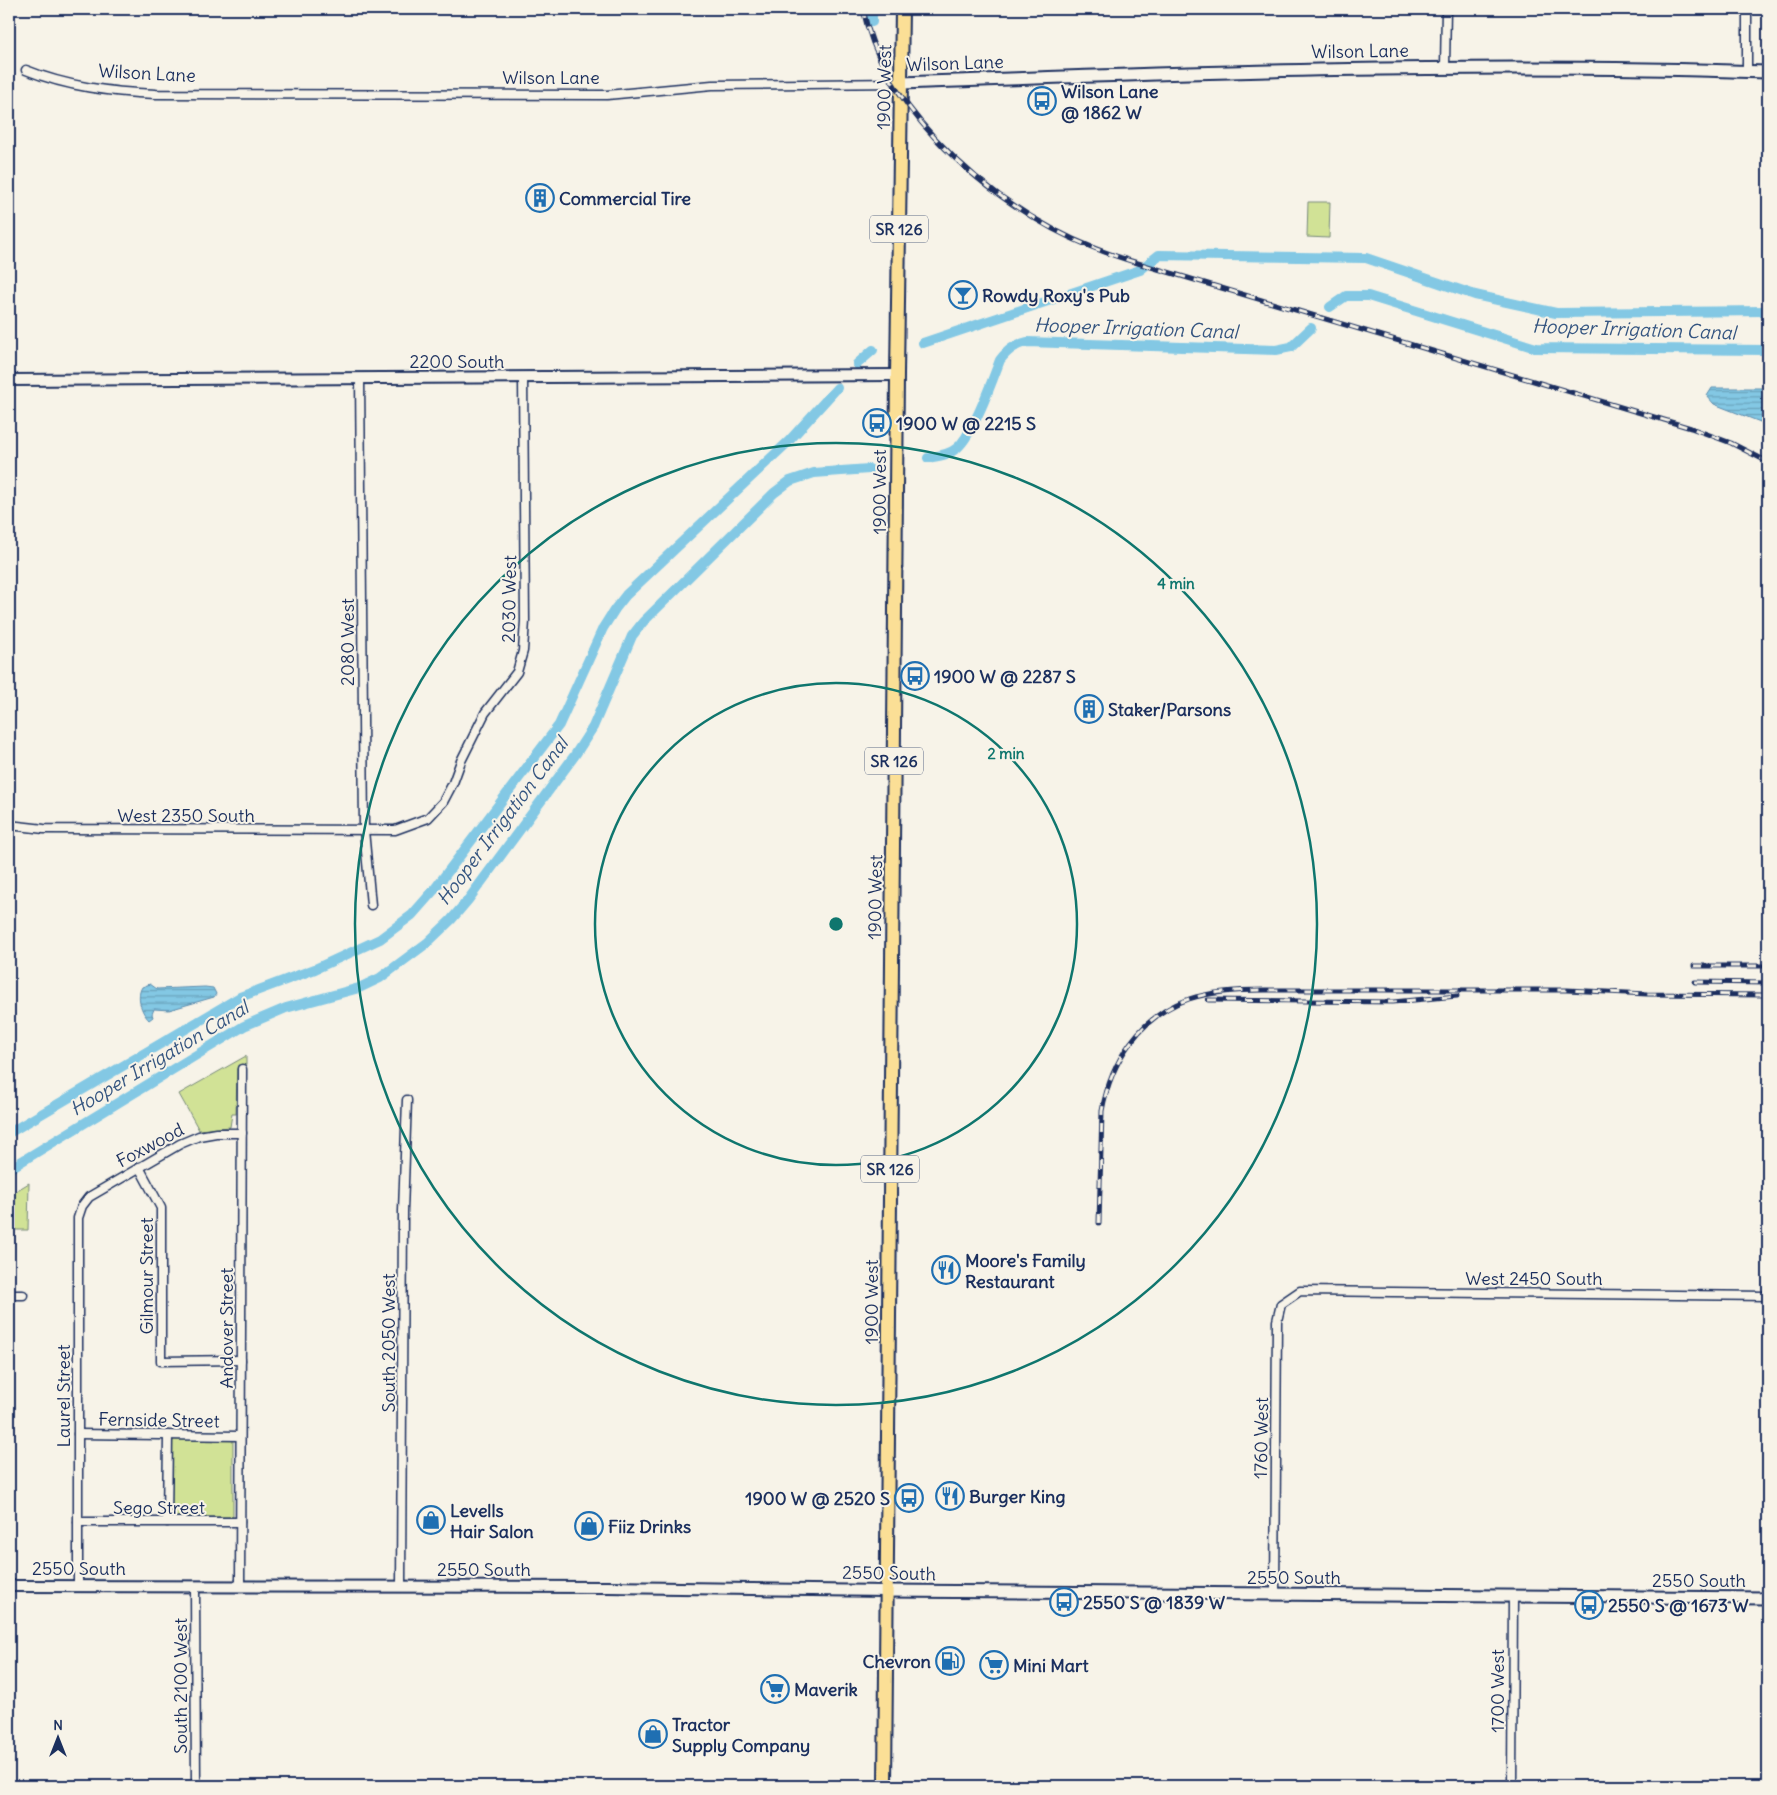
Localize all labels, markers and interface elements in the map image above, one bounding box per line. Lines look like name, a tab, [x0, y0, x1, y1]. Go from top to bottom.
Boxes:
street label: Wilson Lane	[1311, 39, 1409, 63]
street label: 1900 West	[872, 44, 896, 130]
street label: Wilson Lane	[906, 50, 1004, 76]
street label: Wilson Lane	[98, 59, 196, 87]
street label: Wilson Lane	[502, 66, 600, 89]
place label: Wilson Lane @ 1862 W	[1061, 80, 1159, 124]
bus stop icon: Wilson Lane @ 1862 W	[1027, 86, 1057, 116]
building icon: Commercial Tire	[525, 183, 555, 213]
place label: Commercial Tire	[559, 187, 691, 210]
road number: SR 126	[870, 215, 928, 242]
bar icon: Rowdy Roxy's Pub	[948, 280, 978, 310]
place label: Rowdy Roxy's Pub	[982, 284, 1130, 307]
water label: Hooper Irrigation Canal	[1034, 312, 1241, 344]
water label: Hooper Irrigation Canal	[1532, 313, 1739, 345]
street label: 2200 South	[410, 350, 504, 373]
bus stop icon: 1900 W @ 2215 S	[862, 408, 892, 438]
place label: 1900 W @ 2215 S	[896, 412, 1036, 435]
street label: 1900 West	[868, 449, 891, 535]
street label: 2030 West	[497, 555, 521, 643]
text: 4 min	[1157, 574, 1195, 593]
street label: 2080 West	[336, 598, 359, 686]
bus stop icon: 1900 W @ 2287 S	[900, 661, 930, 691]
place label: 1900 W @ 2287 S	[934, 665, 1076, 688]
building icon: Staker/Parsons	[1074, 694, 1104, 724]
place label: Staker/Parsons	[1108, 698, 1231, 721]
water label: Hooper Irrigation Canal	[431, 730, 575, 910]
text: 2 min	[988, 744, 1025, 763]
road number: SR 126	[865, 748, 923, 774]
street label: West 2350 South	[117, 804, 255, 827]
street label: 1900 West	[863, 854, 887, 940]
centre of rings	[827, 915, 845, 933]
water label: Hooper Irrigation Canal	[65, 994, 255, 1121]
street label: Foxwood	[112, 1118, 188, 1172]
road number: SR 126	[861, 1156, 919, 1182]
street label: Gilmour Street	[135, 1217, 158, 1335]
place label: Moore's Family Restaurant	[965, 1249, 1086, 1293]
restaurant icon: Moore's Family Restaurant	[931, 1255, 961, 1285]
street label: 1900 West	[860, 1259, 883, 1345]
street label: West 2450 South	[1465, 1267, 1603, 1290]
street label: Andover Street	[215, 1268, 238, 1388]
street label: South 2050 West	[377, 1273, 400, 1413]
street label: Laurel Street	[52, 1344, 75, 1448]
street label: 1760 West	[1249, 1397, 1273, 1479]
street label: Fernside Street	[98, 1407, 220, 1433]
restaurant icon: Burger King	[935, 1481, 965, 1511]
bus stop icon: 1900 W @ 2520 S	[894, 1483, 924, 1513]
place label: Burger King	[969, 1485, 1065, 1508]
place label: 1900 W @ 2520 S	[745, 1487, 890, 1510]
street label: Sego Street	[113, 1496, 205, 1519]
place label: Levells Hair Salon	[450, 1499, 534, 1543]
shop icon: Levells Hair Salon	[416, 1505, 446, 1535]
shop icon: Fiiz Drinks	[574, 1511, 604, 1541]
place label: Fiiz Drinks	[608, 1515, 691, 1538]
street label: 2550 South	[32, 1557, 126, 1580]
street label: 2550 South	[437, 1558, 531, 1581]
street label: 2550 South	[842, 1561, 936, 1585]
street label: 2550 South	[1247, 1566, 1341, 1589]
street label: 2550 South	[1652, 1569, 1746, 1592]
bus stop icon: 2550 S @ 1839 W	[1049, 1587, 1079, 1617]
bus stop icon: 2550 S @ 1673 W	[1574, 1590, 1604, 1620]
place label: 2550 S @ 1839 W	[1083, 1591, 1226, 1614]
place label: 2550 S @ 1673 W	[1608, 1594, 1749, 1617]
street label: South 2100 West	[169, 1618, 192, 1754]
fuel station icon: Chevron	[935, 1646, 965, 1676]
street label: 1700 West	[1486, 1649, 1509, 1733]
place label: Chevron	[863, 1650, 932, 1673]
supermarket icon: Mini Mart	[979, 1650, 1009, 1680]
place label: Mini Mart	[1013, 1654, 1089, 1677]
supermarket icon: Maverik	[760, 1674, 790, 1704]
place label: Maverik	[794, 1678, 858, 1701]
north arrow	[32, 1712, 82, 1762]
place label: Tractor Supply Company	[672, 1713, 810, 1757]
text: N	[53, 1716, 63, 1734]
shop icon: Tractor Supply Company	[638, 1719, 668, 1749]

